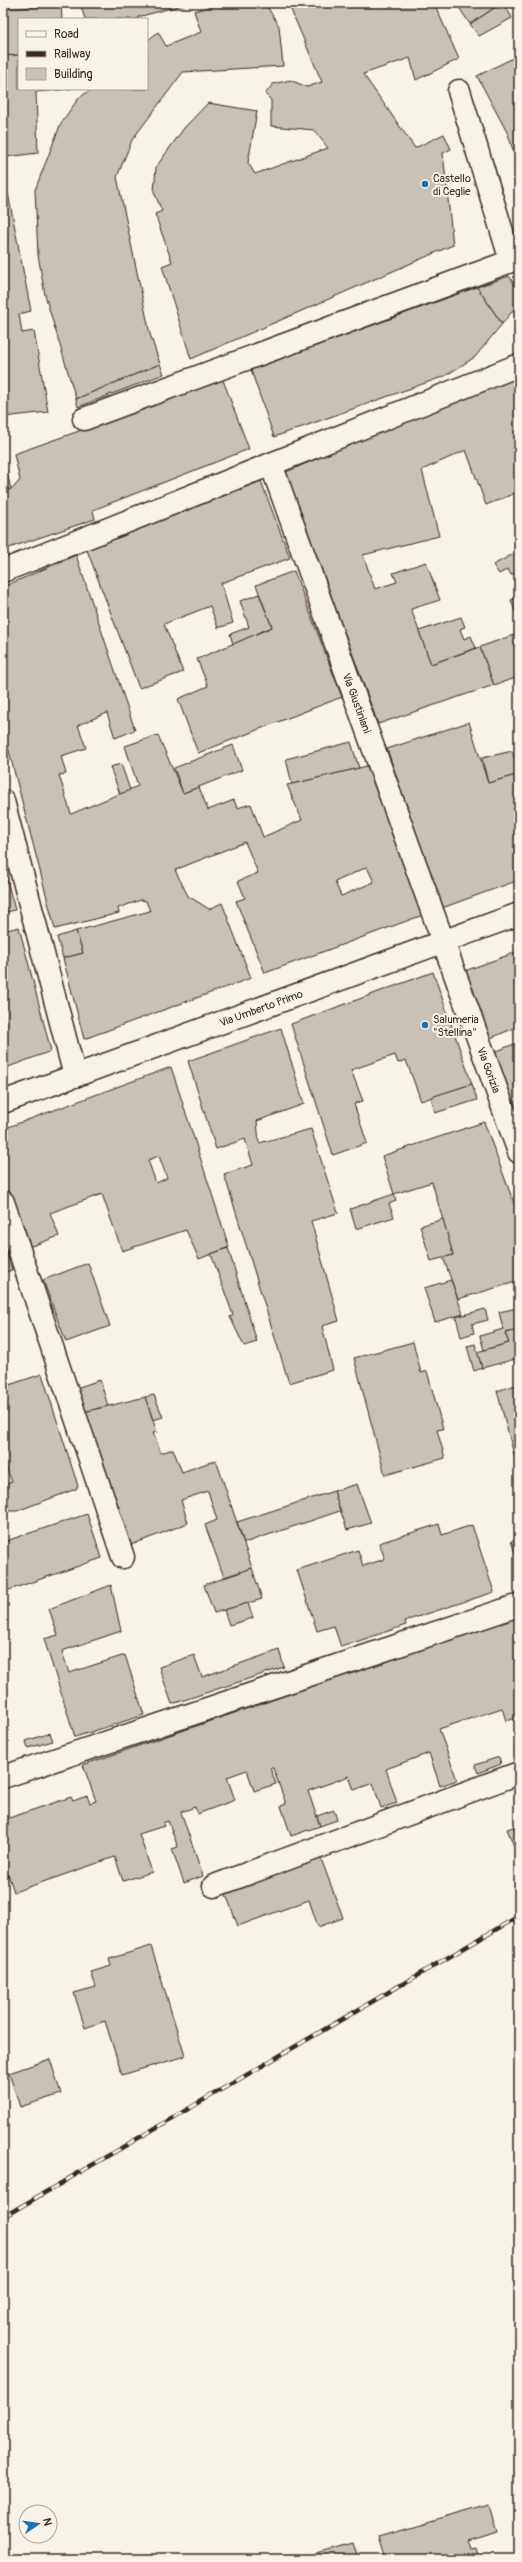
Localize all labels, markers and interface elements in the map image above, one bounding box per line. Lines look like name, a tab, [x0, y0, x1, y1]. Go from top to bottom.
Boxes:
legend	[18, 18, 148, 90]
text: Road	[54, 27, 79, 42]
text: Railway	[54, 47, 90, 62]
text: Building	[54, 67, 93, 82]
place label: Castello di Ceglie	[433, 172, 471, 198]
marker: Castello di Ceglie	[420, 179, 430, 189]
street label: Via Giustiniani	[340, 671, 373, 735]
street label: Via Umberto Primo	[218, 987, 305, 1030]
place label: Salumeria "Stellina"	[433, 1013, 479, 1039]
marker: Salumeria "Stellina"	[420, 1020, 430, 1030]
street label: Via Gorizia	[474, 1045, 503, 1095]
north arrow	[18, 2504, 58, 2544]
text: N	[40, 2517, 55, 2527]

